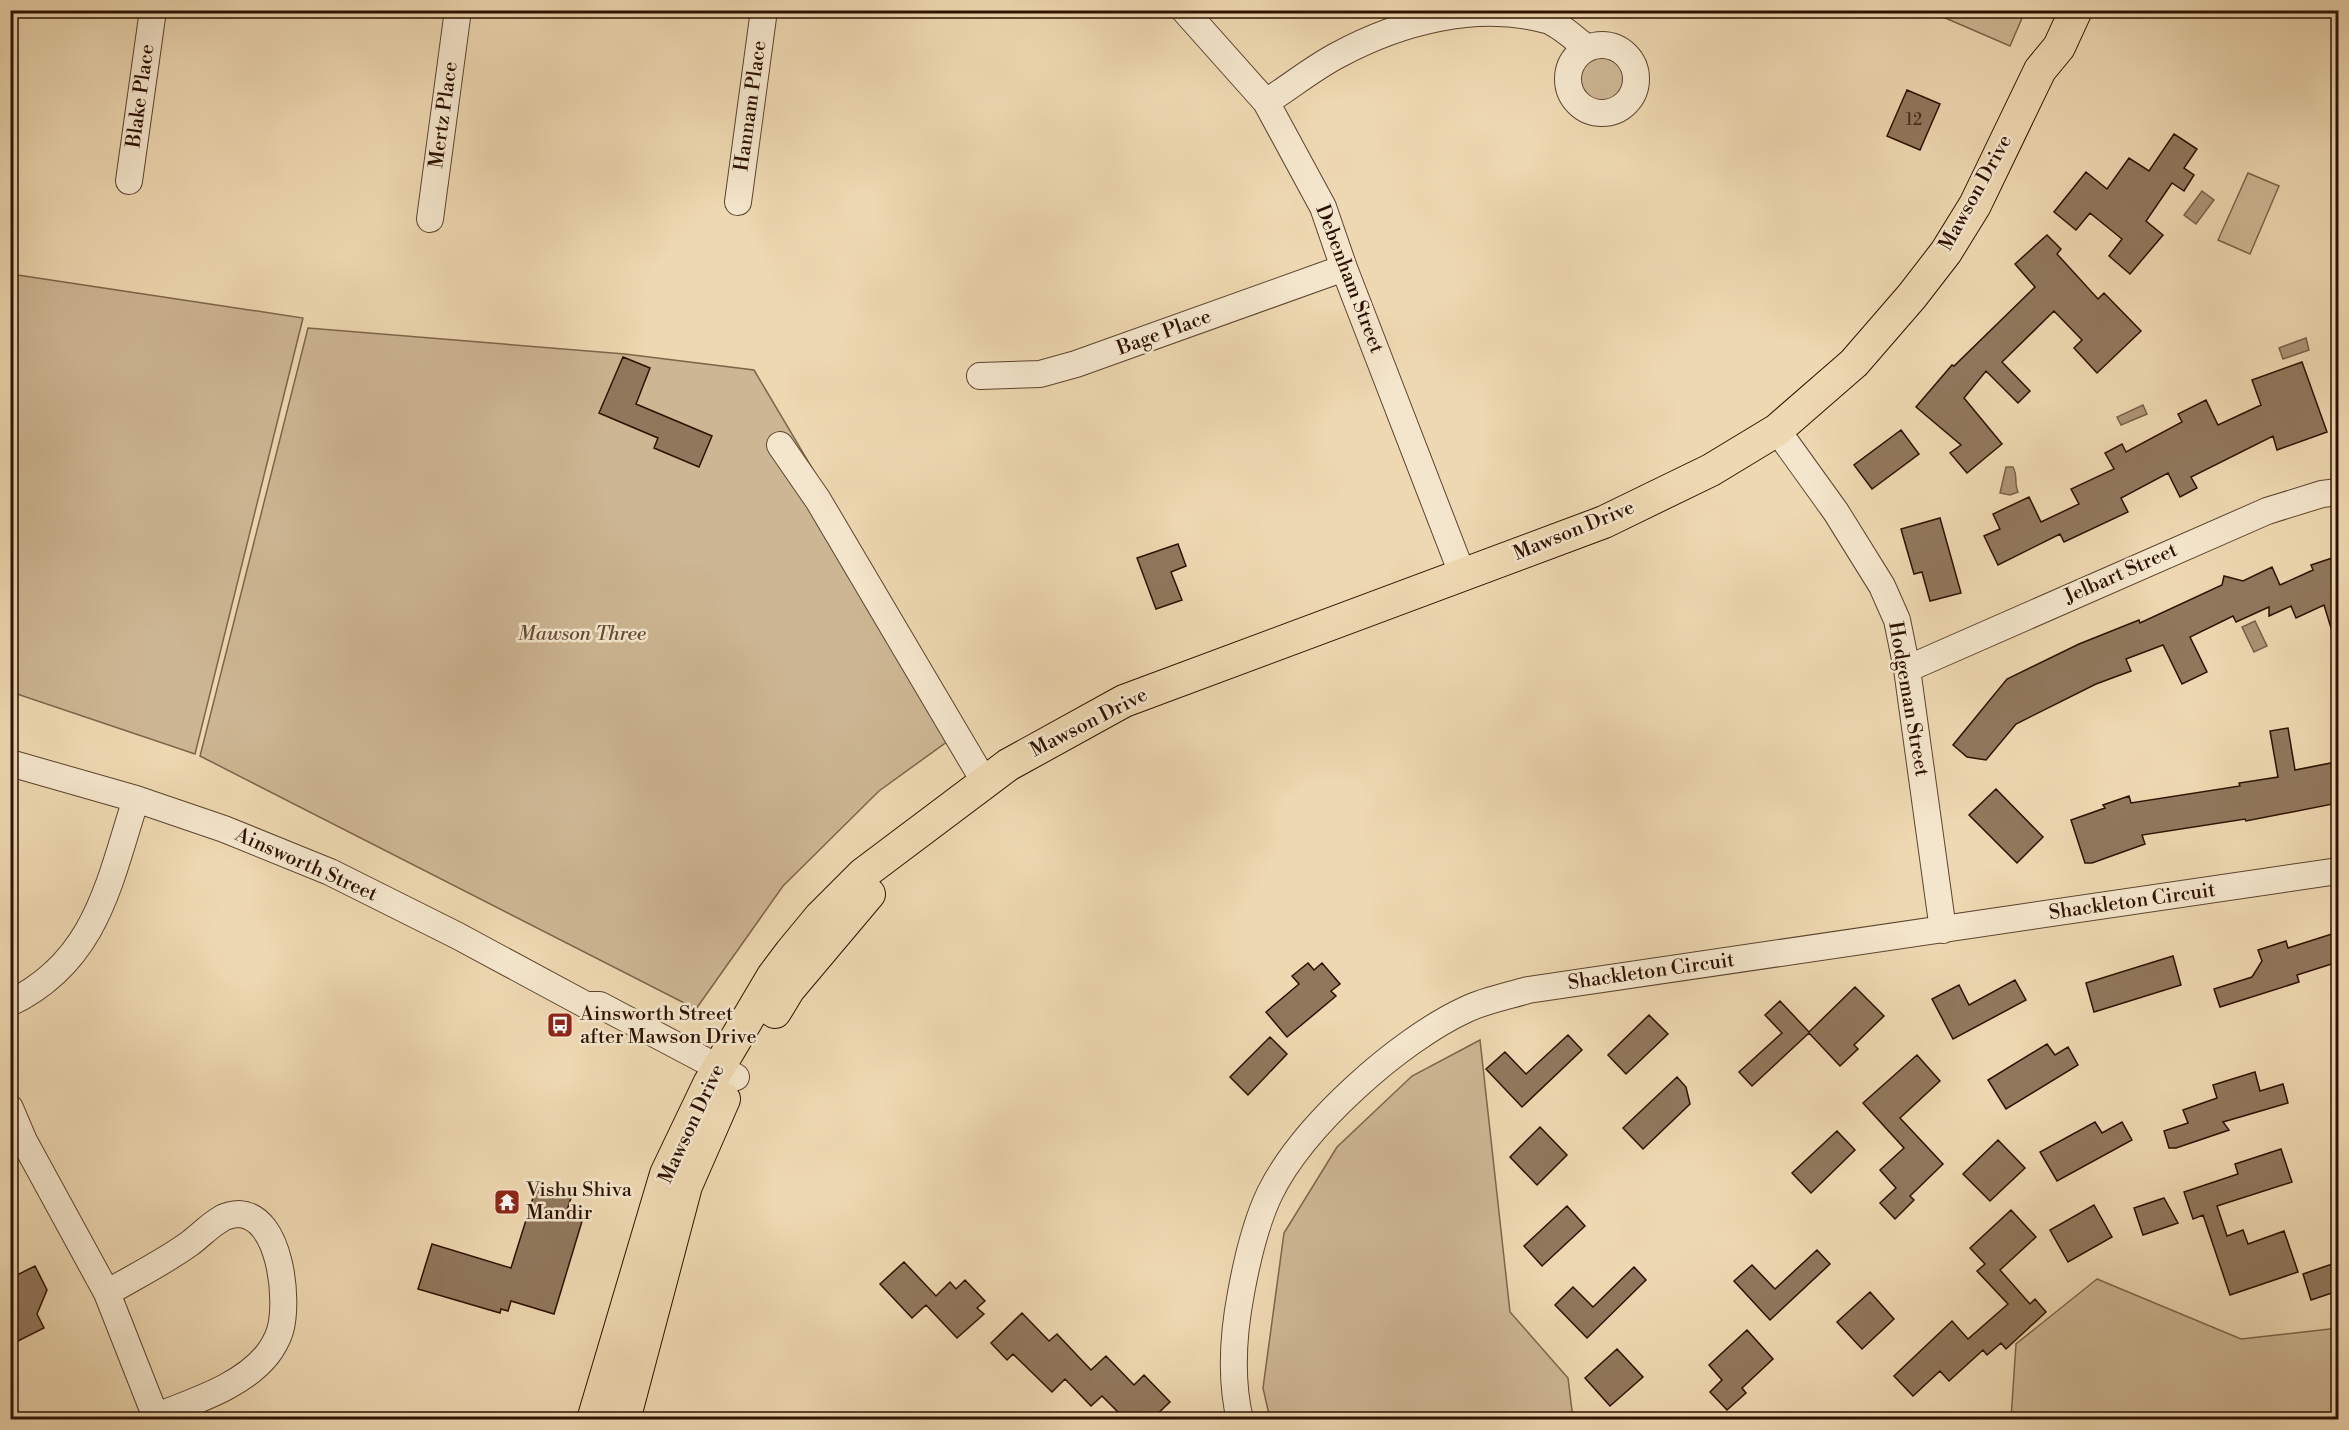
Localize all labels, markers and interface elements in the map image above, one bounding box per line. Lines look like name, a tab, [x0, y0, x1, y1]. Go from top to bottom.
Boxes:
street label: Hannam Place	[729, 39, 773, 173]
street label: Blake Place	[121, 43, 161, 150]
street label: Mertz Place	[424, 60, 464, 170]
house number: 12	[1906, 110, 1922, 130]
street label: Mawson Drive	[1934, 131, 2018, 255]
street label: Debenham Street	[1309, 201, 1389, 357]
street label: Bage Place	[1113, 304, 1215, 362]
street label: Mawson Drive	[1510, 495, 1638, 567]
street label: Jelbart Street	[2060, 538, 2181, 610]
street label: Hodgeman Street	[1882, 620, 1934, 778]
park label: Mawson Three	[518, 622, 647, 647]
street label: Mawson Drive	[1026, 683, 1152, 763]
street label: Ainsworth Street	[230, 822, 381, 908]
street label: Shackleton Circuit	[2047, 878, 2217, 926]
street label: Shackleton Circuit	[1566, 948, 1736, 996]
place label: Ainsworth Street after Mawson Drive	[579, 1002, 757, 1050]
bus stop icon: Ainsworth Street after Mawson Drive	[545, 1010, 575, 1040]
street label: Mawson Drive	[653, 1060, 731, 1188]
place label: Vishu Shiva Mandir	[525, 1178, 633, 1226]
temple icon: Vishu Shiva Mandir	[492, 1187, 522, 1217]

